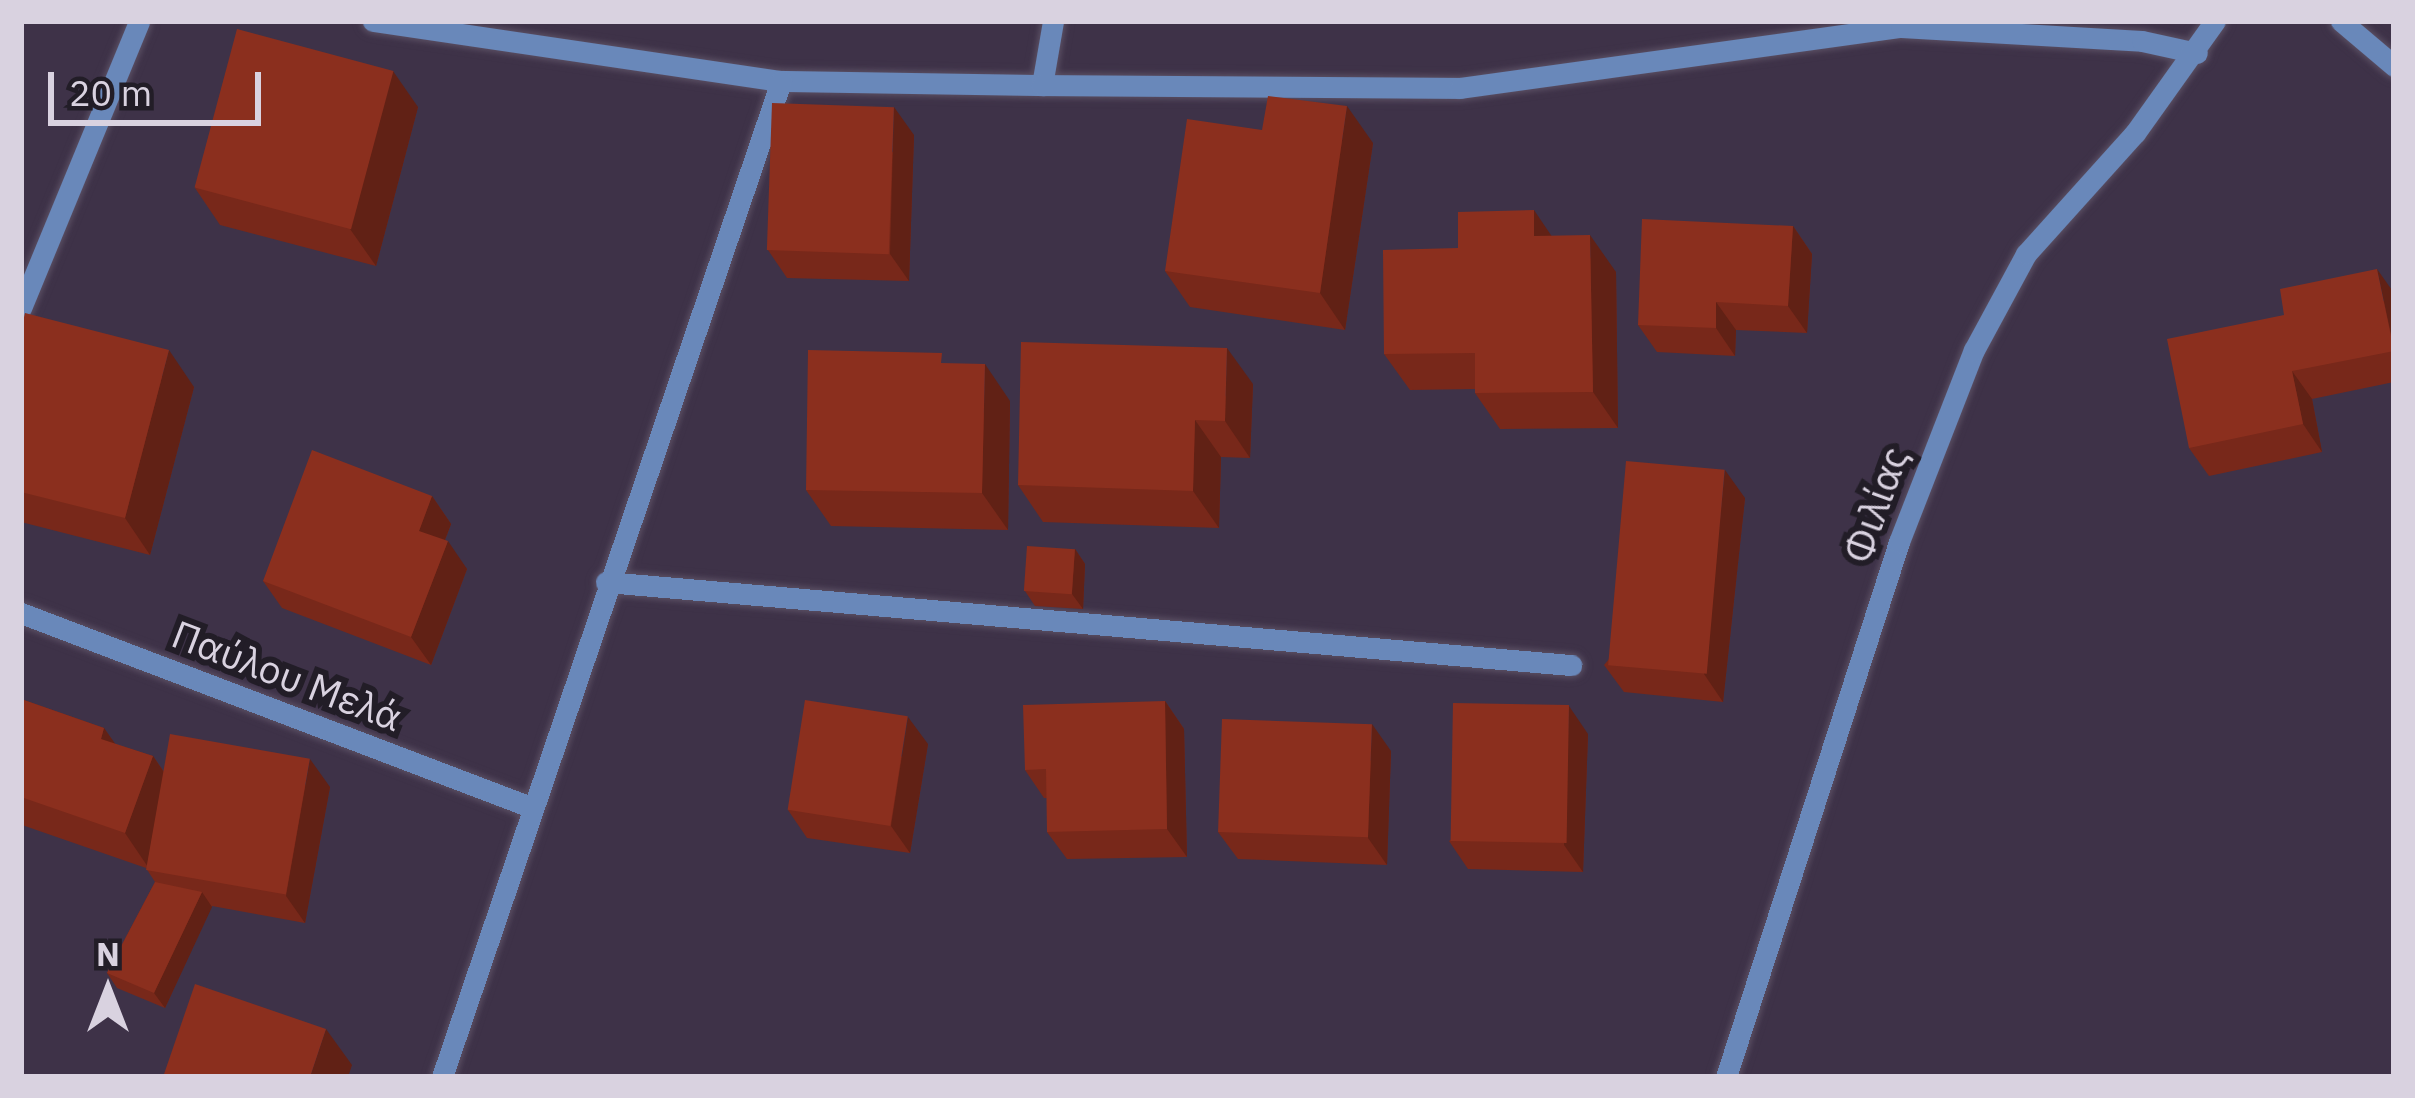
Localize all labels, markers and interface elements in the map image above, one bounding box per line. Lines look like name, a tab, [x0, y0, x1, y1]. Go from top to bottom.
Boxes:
scale bar	[54, 48, 267, 122]
text: 20 m	[69, 69, 152, 116]
street label: Φιλίας	[1834, 441, 1918, 569]
street label: Παύλου Μελά	[165, 611, 409, 741]
north arrow	[48, 930, 168, 1050]
text: N	[96, 932, 120, 975]

